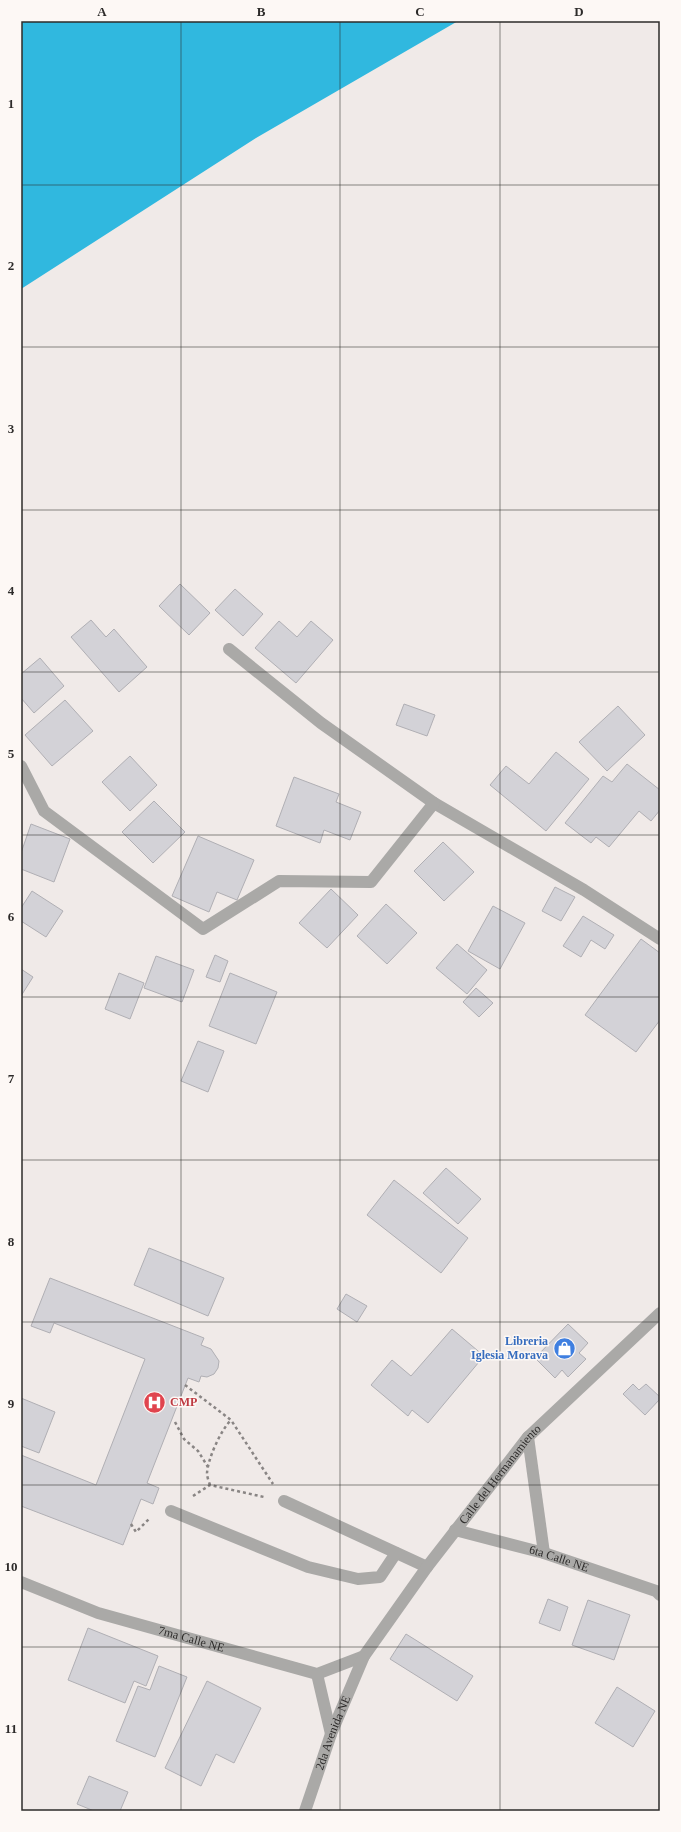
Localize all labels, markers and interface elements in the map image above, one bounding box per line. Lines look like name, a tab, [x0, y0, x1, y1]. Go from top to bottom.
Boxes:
text: A	[97, 4, 107, 19]
text: B	[257, 4, 266, 19]
text: C	[415, 4, 425, 19]
text: D	[574, 4, 584, 19]
text: 1	[8, 96, 14, 111]
text: 2	[8, 258, 14, 273]
text: 3	[8, 421, 15, 436]
text: 4	[8, 583, 15, 598]
text: 5	[8, 746, 15, 761]
text: 6	[8, 909, 15, 924]
text: 7	[8, 1071, 15, 1086]
text: 8	[8, 1234, 15, 1249]
place label: Libreria Iglesia Morava	[471, 1334, 548, 1362]
shop icon: Libreria Iglesia Morava	[551, 1335, 577, 1361]
hospital icon: CMP	[141, 1389, 167, 1415]
place label: CMP	[170, 1395, 197, 1409]
text: 9	[8, 1396, 15, 1411]
street label: Calle del Hermanamiento	[456, 1422, 544, 1527]
street label: 6ta Calle NE	[528, 1542, 591, 1575]
text: 10	[5, 1559, 18, 1574]
street label: 7ma Calle NE	[157, 1623, 226, 1655]
street label: 2da Avenida NE	[312, 1694, 353, 1772]
text: 11	[5, 1721, 17, 1736]

